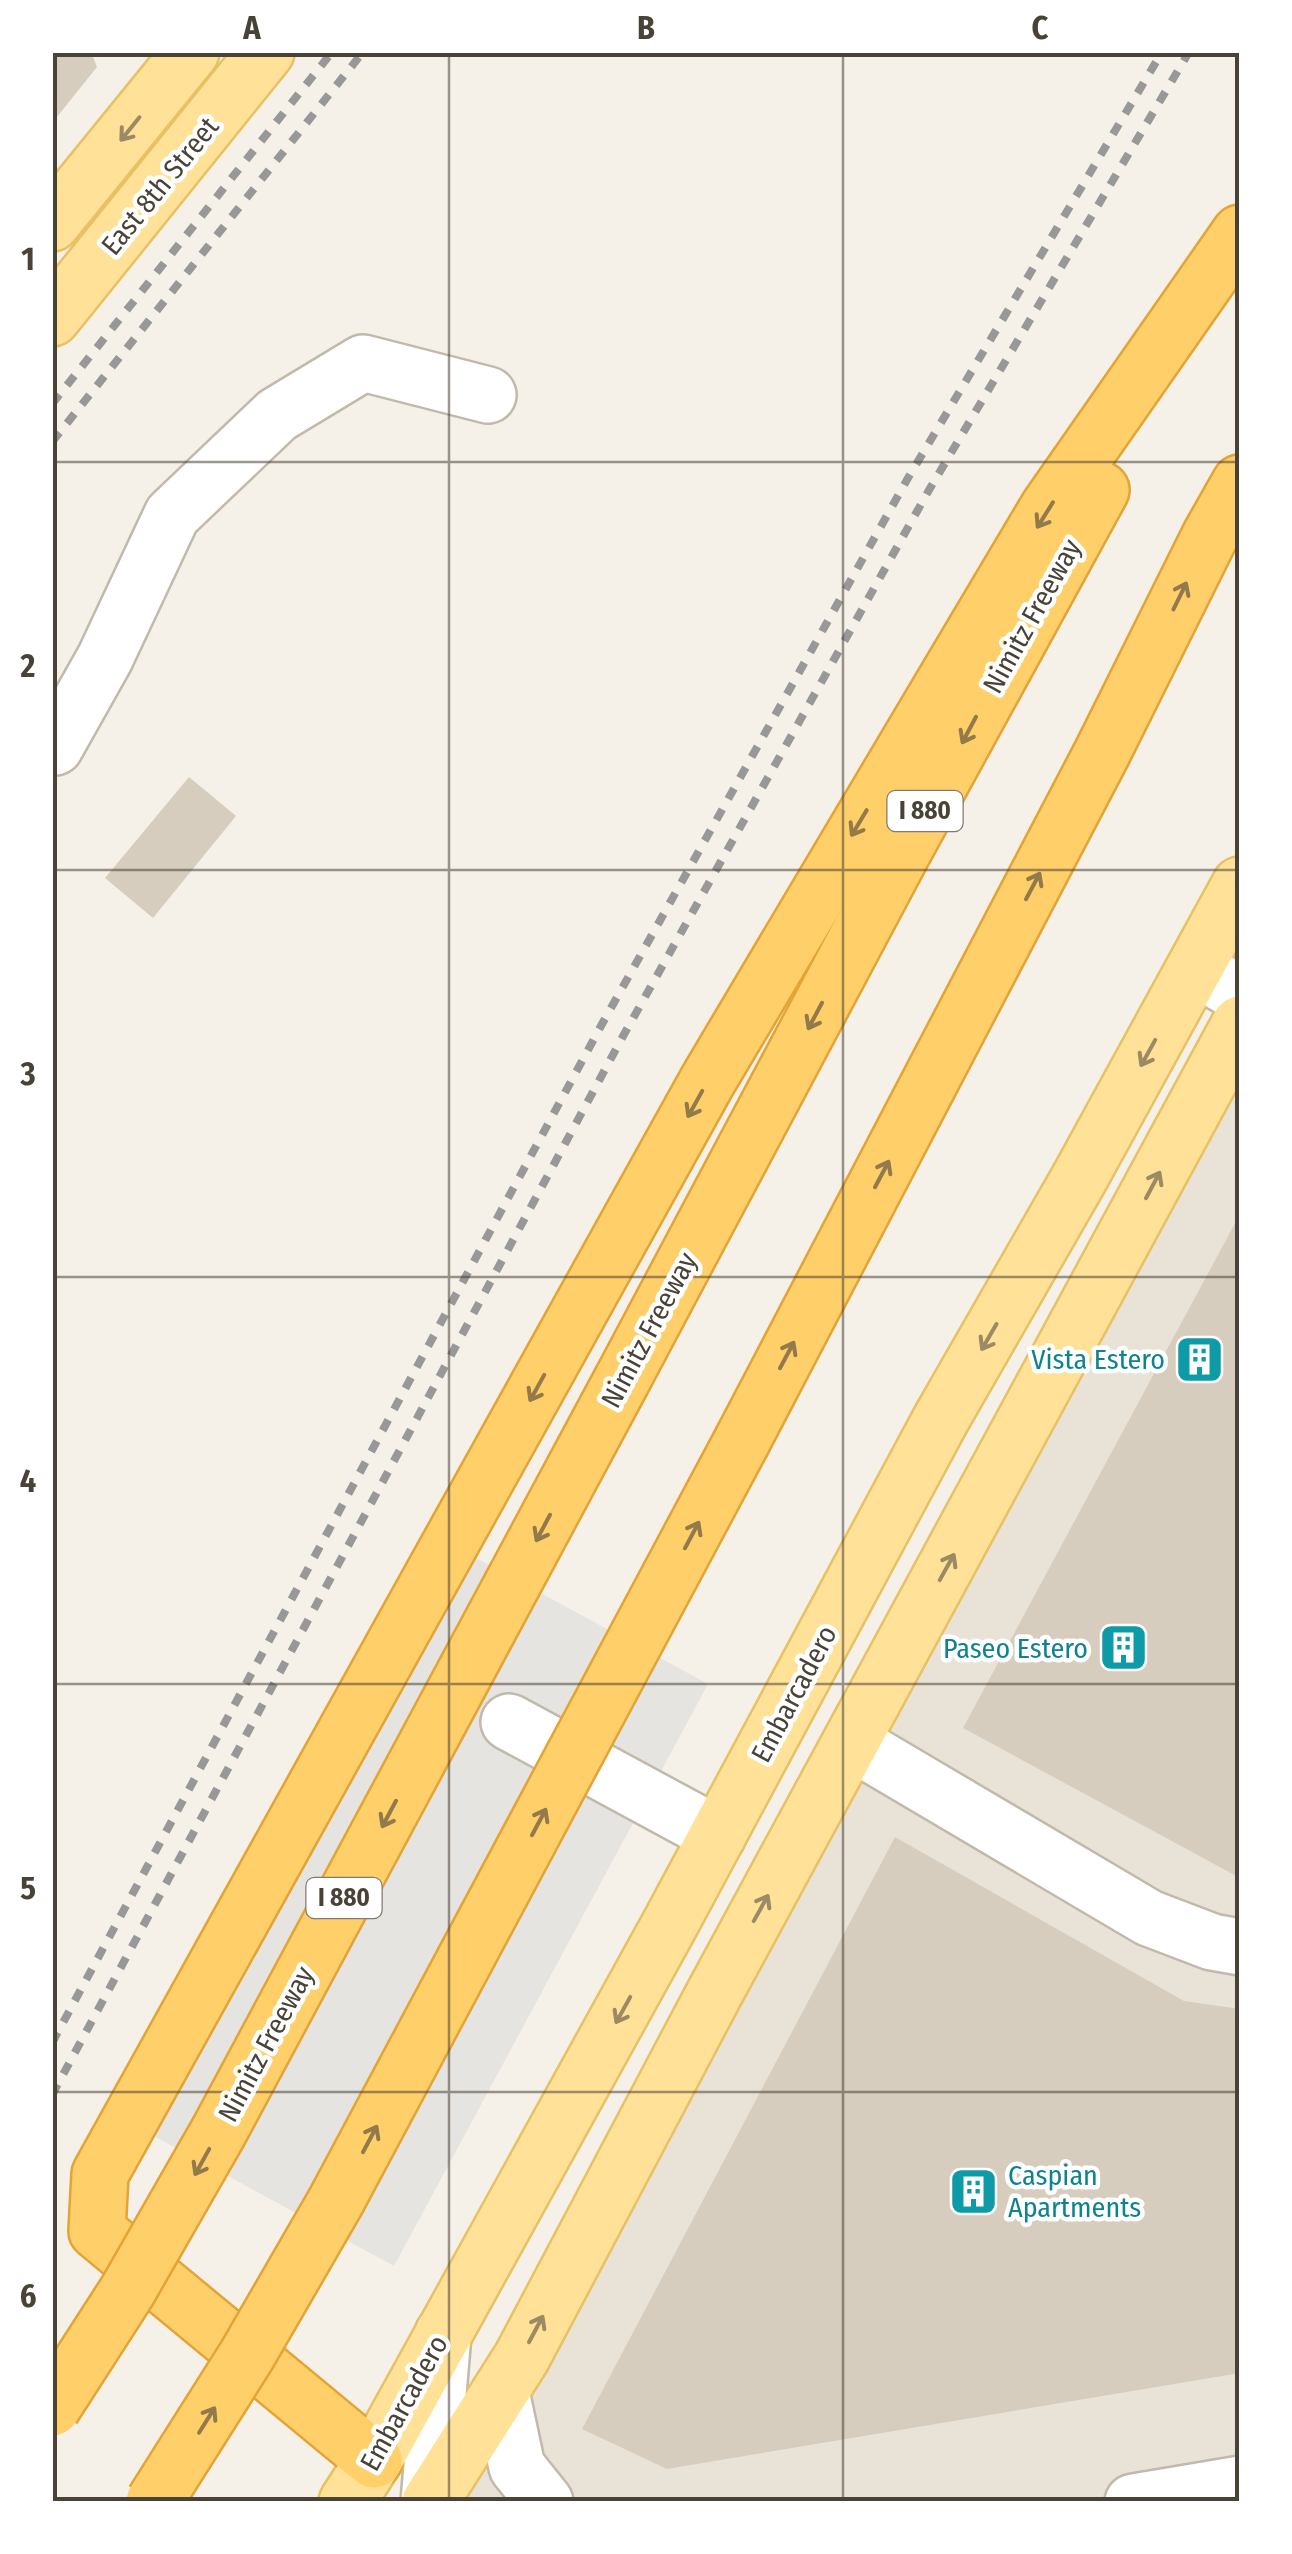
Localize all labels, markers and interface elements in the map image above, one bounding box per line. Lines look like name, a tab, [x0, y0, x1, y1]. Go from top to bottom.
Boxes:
text: A	[242, 9, 261, 47]
text: B	[637, 9, 655, 47]
text: C	[1032, 9, 1049, 47]
street label: East 8th Street	[95, 110, 226, 261]
one-way arrow	[119, 115, 141, 141]
text: 1	[21, 240, 35, 278]
one-way arrow	[1034, 500, 1055, 529]
street label: Nimitz Freeway	[976, 533, 1088, 699]
one-way arrow	[1171, 582, 1190, 611]
text: 2	[20, 647, 36, 685]
one-way arrow	[959, 715, 978, 744]
road number: I 880	[888, 791, 962, 831]
one-way arrow	[849, 808, 869, 837]
one-way arrow	[1024, 871, 1043, 901]
one-way arrow	[805, 1001, 824, 1031]
one-way arrow	[1138, 1038, 1158, 1068]
text: 3	[19, 1055, 36, 1093]
one-way arrow	[684, 1088, 704, 1118]
one-way arrow	[873, 1159, 892, 1189]
one-way arrow	[1144, 1170, 1163, 1200]
street label: Nimitz Freeway	[594, 1246, 704, 1413]
one-way arrow	[978, 1321, 998, 1351]
building icon: Vista Estero	[1174, 1333, 1226, 1385]
one-way arrow	[778, 1340, 797, 1370]
place label: Vista Estero	[1031, 1343, 1165, 1376]
one-way arrow	[526, 1373, 546, 1402]
text: 4	[20, 1462, 36, 1500]
one-way arrow	[533, 1512, 552, 1542]
one-way arrow	[683, 1521, 702, 1551]
one-way arrow	[937, 1552, 957, 1582]
street label: Embarcadero	[744, 1620, 844, 1768]
building icon: Paseo Estero	[1097, 1622, 1149, 1674]
place label: Paseo Estero	[943, 1632, 1088, 1665]
one-way arrow	[379, 1799, 399, 1829]
one-way arrow	[530, 1807, 549, 1837]
text: 5	[20, 1869, 36, 1907]
road number: I 880	[306, 1878, 382, 1918]
one-way arrow	[752, 1894, 771, 1923]
street label: Nimitz Freeway	[211, 1960, 321, 2127]
one-way arrow	[613, 1994, 632, 2024]
one-way arrow	[360, 2124, 380, 2154]
one-way arrow	[192, 2147, 212, 2176]
place label: Caspian Apartments	[1008, 2159, 1141, 2224]
building icon: Caspian Apartments	[947, 2165, 999, 2217]
text: 6	[20, 2277, 36, 2315]
one-way arrow	[527, 2315, 547, 2345]
street label: Embarcadero	[353, 2330, 455, 2476]
one-way arrow	[197, 2406, 218, 2435]

